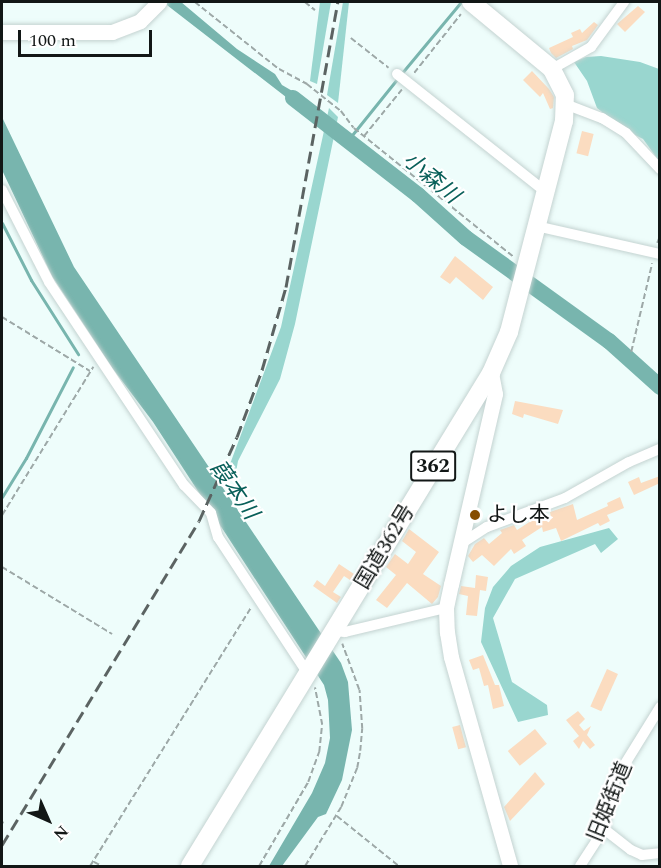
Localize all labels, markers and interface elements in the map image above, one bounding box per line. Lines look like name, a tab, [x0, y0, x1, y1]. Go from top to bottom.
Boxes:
scale bar	[21, 18, 154, 56]
text: 100 m	[29, 27, 76, 54]
water label: 小森川	[397, 147, 465, 209]
road number: 362	[409, 449, 457, 483]
water label: 葭本川	[204, 455, 264, 525]
street label: 国道362号	[350, 500, 420, 594]
place label: よし本	[487, 502, 550, 528]
marker: よし本	[468, 508, 482, 522]
street label: 旧姫街道	[583, 758, 637, 846]
north arrow	[18, 790, 78, 850]
text: N	[48, 820, 74, 846]

